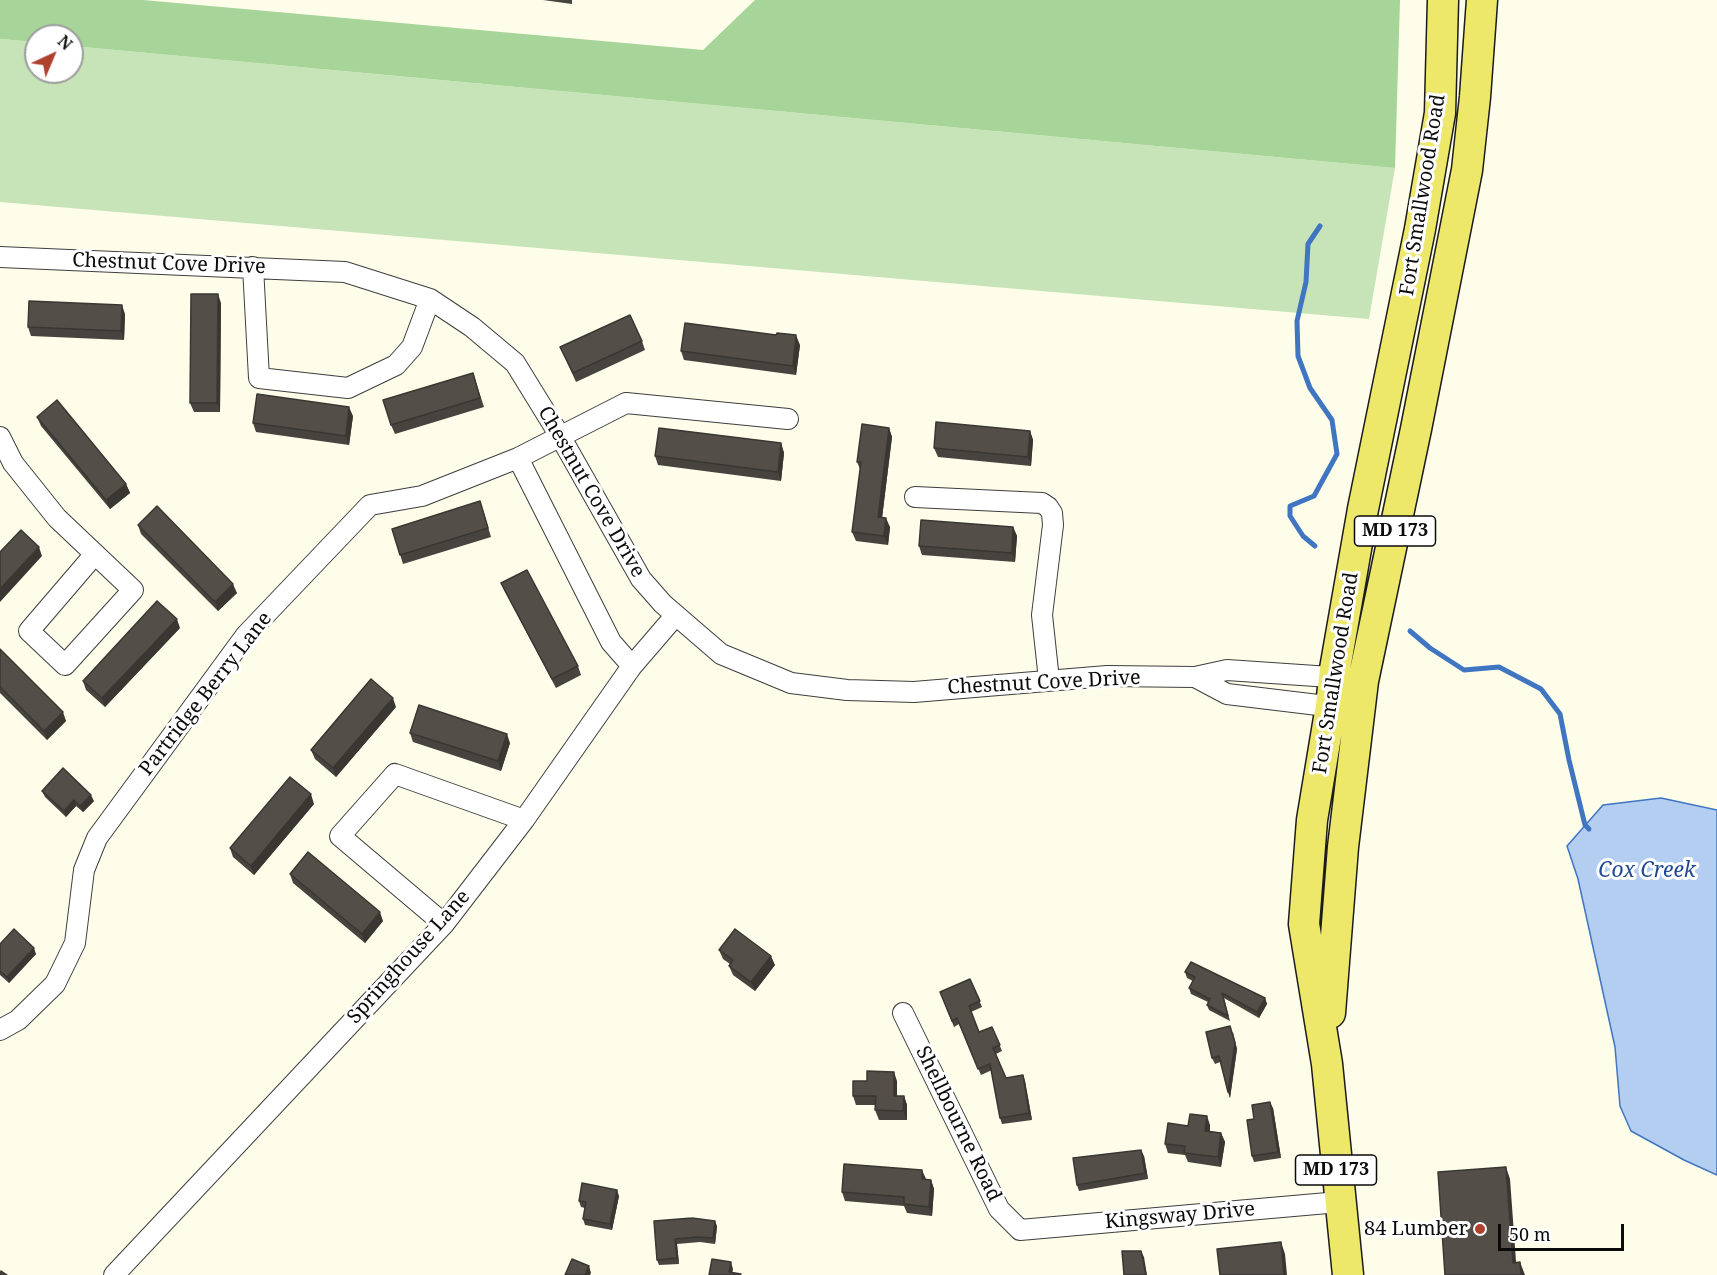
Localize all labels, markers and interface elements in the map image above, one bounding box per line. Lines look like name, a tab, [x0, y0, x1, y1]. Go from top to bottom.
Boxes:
north arrow	[24, 24, 84, 84]
text: N	[53, 30, 77, 55]
street label: Fort Smallwood Road	[1395, 93, 1451, 297]
street label: Chestnut Cove Drive	[72, 249, 266, 279]
street label: Chestnut Cove Drive	[532, 402, 650, 582]
road number: MD 173	[1354, 516, 1436, 546]
street label: Fort Smallwood Road	[1308, 571, 1364, 775]
street label: Partridge Berry Lane	[135, 607, 277, 781]
street label: Chestnut Cove Drive	[947, 666, 1141, 700]
water label: Cox Creek	[1598, 858, 1696, 884]
street label: Springhouse Lane	[343, 885, 475, 1029]
street label: Shellbourne Road	[910, 1043, 1006, 1205]
road number: MD 173	[1296, 1155, 1376, 1185]
street label: Kingsway Drive	[1104, 1197, 1256, 1235]
scale bar	[1501, 1212, 1627, 1250]
place label: 84 Lumber	[1364, 1217, 1468, 1241]
marker: 84 Lumber	[1473, 1222, 1487, 1236]
text: 50 m	[1509, 1222, 1551, 1246]

